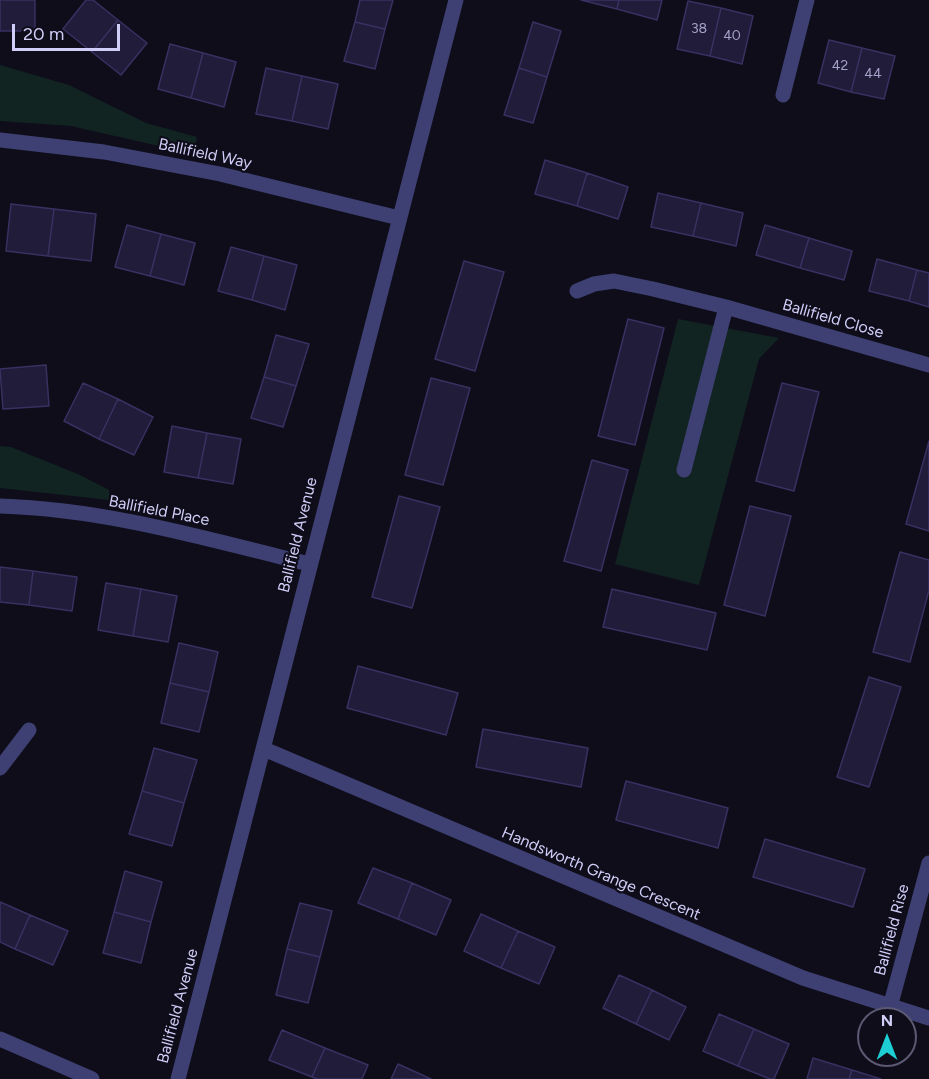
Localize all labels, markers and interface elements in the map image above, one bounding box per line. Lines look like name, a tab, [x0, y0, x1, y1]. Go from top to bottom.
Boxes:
scale bar	[15, 12, 123, 50]
house number: 38	[691, 21, 707, 37]
text: 20 m	[23, 23, 64, 45]
house number: 40	[723, 28, 741, 44]
house number: 42	[832, 58, 848, 74]
house number: 44	[864, 66, 882, 82]
street label: Ballifield Way	[157, 135, 253, 173]
street label: Ballifield Close	[780, 295, 886, 343]
street label: Ballifield Avenue	[274, 475, 322, 595]
street label: Ballifield Place	[107, 492, 211, 530]
street label: Handsworth Grange Crescent	[499, 823, 703, 925]
street label: Ballifield Rise	[871, 882, 913, 978]
street label: Ballifield Avenue	[153, 947, 203, 1065]
north arrow	[857, 1007, 917, 1067]
text: N	[881, 1011, 893, 1030]

